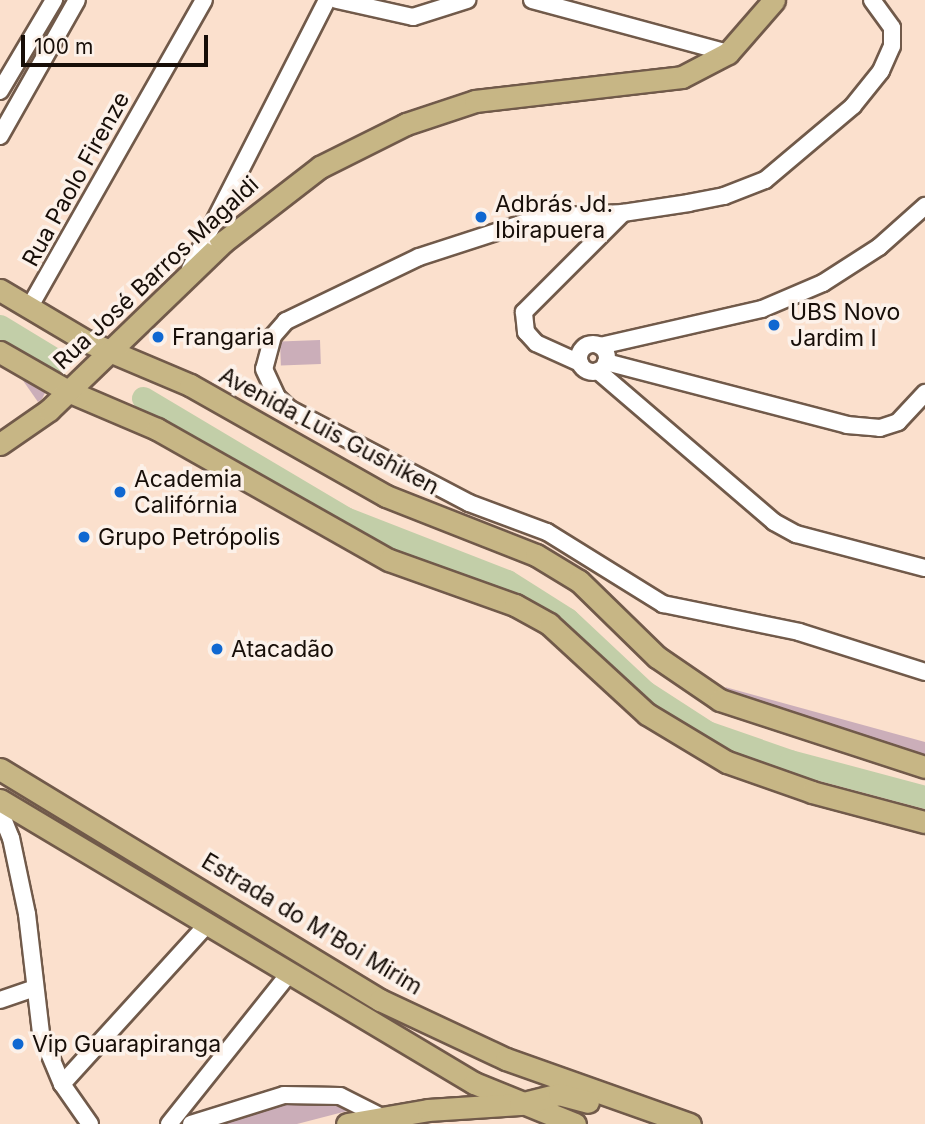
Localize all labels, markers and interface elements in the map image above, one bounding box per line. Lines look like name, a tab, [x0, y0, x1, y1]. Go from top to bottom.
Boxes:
scale bar	[24, 21, 212, 65]
text: 100 m	[34, 34, 93, 59]
street label: Rua Paolo Firenze	[17, 87, 135, 271]
street label: Rua José Barros Magaldi	[48, 171, 264, 375]
place label: Adbrás Jd. Ibirapuera	[495, 190, 613, 244]
marker: Adbrás Jd. Ibirapuera	[473, 209, 489, 225]
place label: UBS Novo Jardim I	[790, 298, 900, 352]
marker: UBS Novo Jardim I	[764, 315, 784, 335]
place label: Frangaria	[172, 323, 275, 351]
marker: Frangaria	[150, 329, 166, 345]
street label: Avenida Luis Gushiken	[214, 361, 444, 501]
place label: Academia Califórnia	[134, 465, 242, 519]
marker: Academia Califórnia	[112, 484, 128, 500]
place label: Grupo Petrópolis	[98, 523, 280, 551]
marker: Grupo Petrópolis	[76, 529, 92, 545]
place label: Atacadão	[231, 635, 334, 663]
marker: Atacadão	[209, 641, 225, 657]
street label: Estrada do M'Boi Mirim	[197, 847, 427, 1001]
place label: Vip Guarapiranga	[32, 1030, 221, 1058]
marker: Vip Guarapiranga	[10, 1036, 26, 1052]

